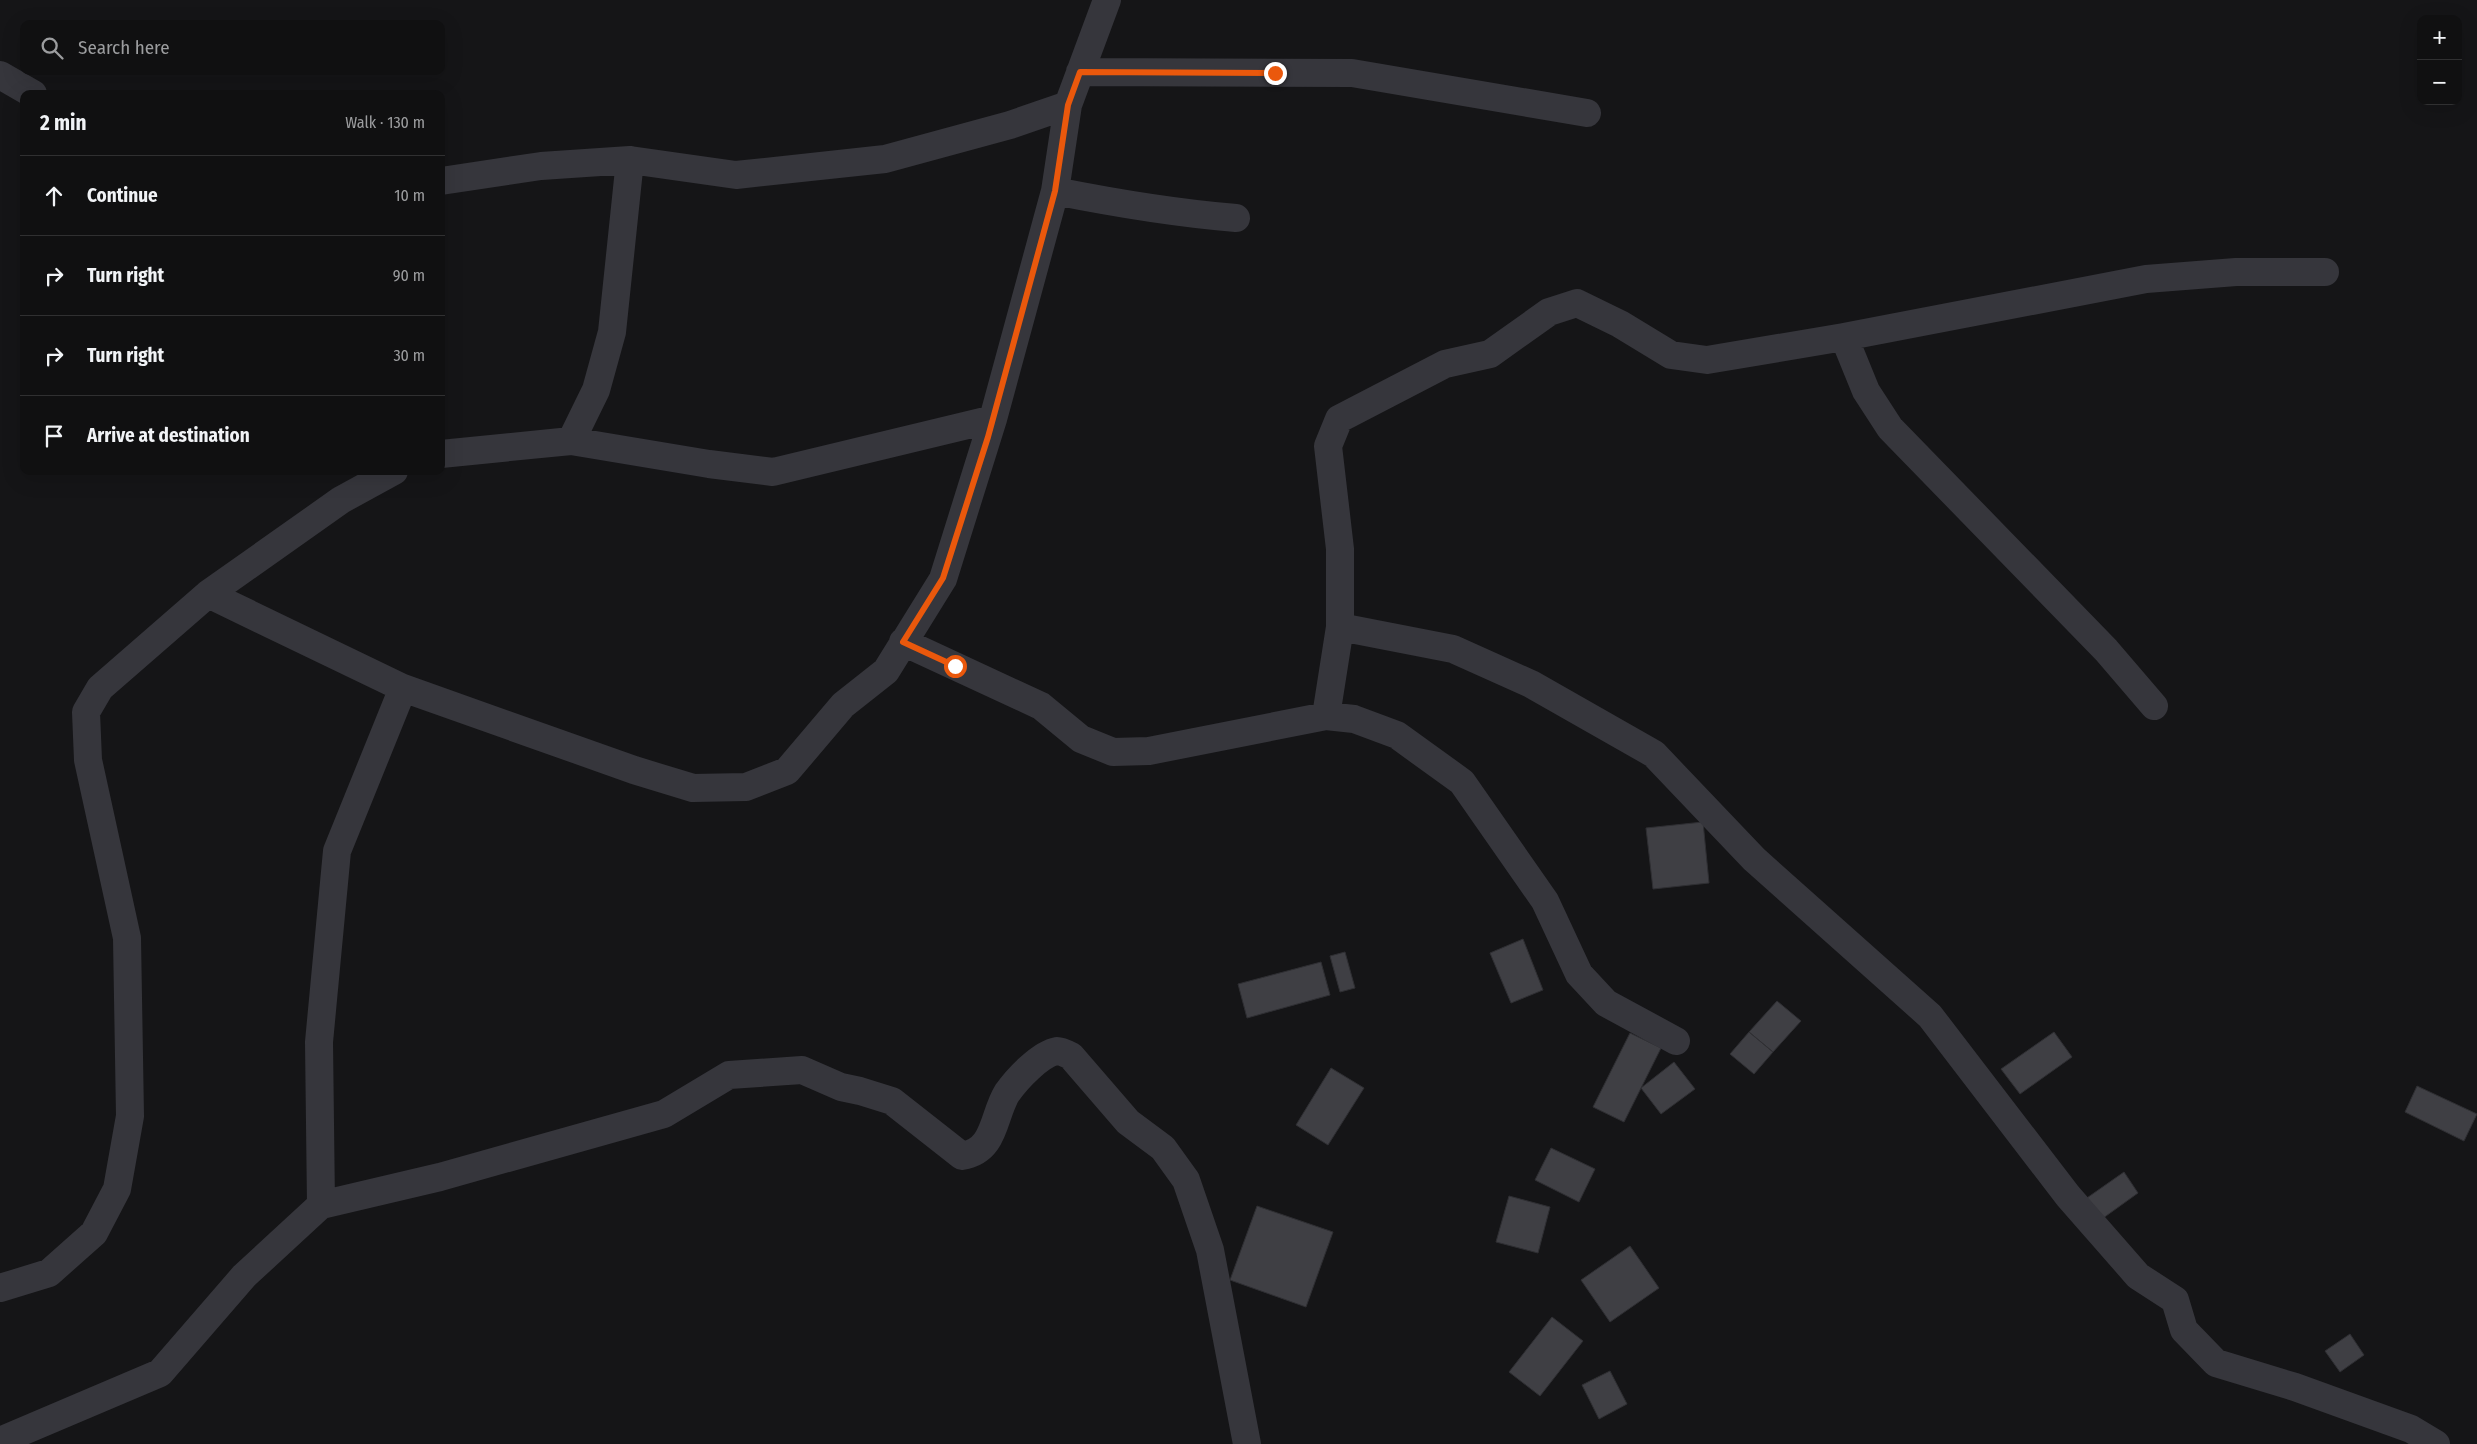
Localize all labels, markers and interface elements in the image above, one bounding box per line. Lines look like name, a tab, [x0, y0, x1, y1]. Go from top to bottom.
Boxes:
map controls	[2417, 15, 2462, 105]
button: +	[2417, 15, 2462, 60]
search box	[20, 20, 445, 75]
icon: search	[38, 34, 66, 62]
text: Search here	[78, 36, 170, 59]
button: −	[2417, 60, 2462, 105]
route end	[1264, 62, 1287, 85]
text: 2 min	[40, 110, 87, 136]
text: Walk · 130 m	[345, 113, 425, 132]
icon: ahead	[40, 182, 68, 210]
text: Continue	[87, 184, 158, 207]
text: 10 m	[394, 186, 425, 205]
icon: right	[40, 262, 68, 290]
text: Turn right	[87, 264, 164, 287]
text: 90 m	[393, 266, 425, 285]
icon: right	[40, 342, 68, 370]
text: Turn right	[87, 344, 164, 367]
text: 30 m	[393, 346, 425, 365]
icon: arrive	[40, 422, 68, 450]
text: Arrive at destination	[87, 424, 250, 447]
route start	[944, 655, 967, 678]

